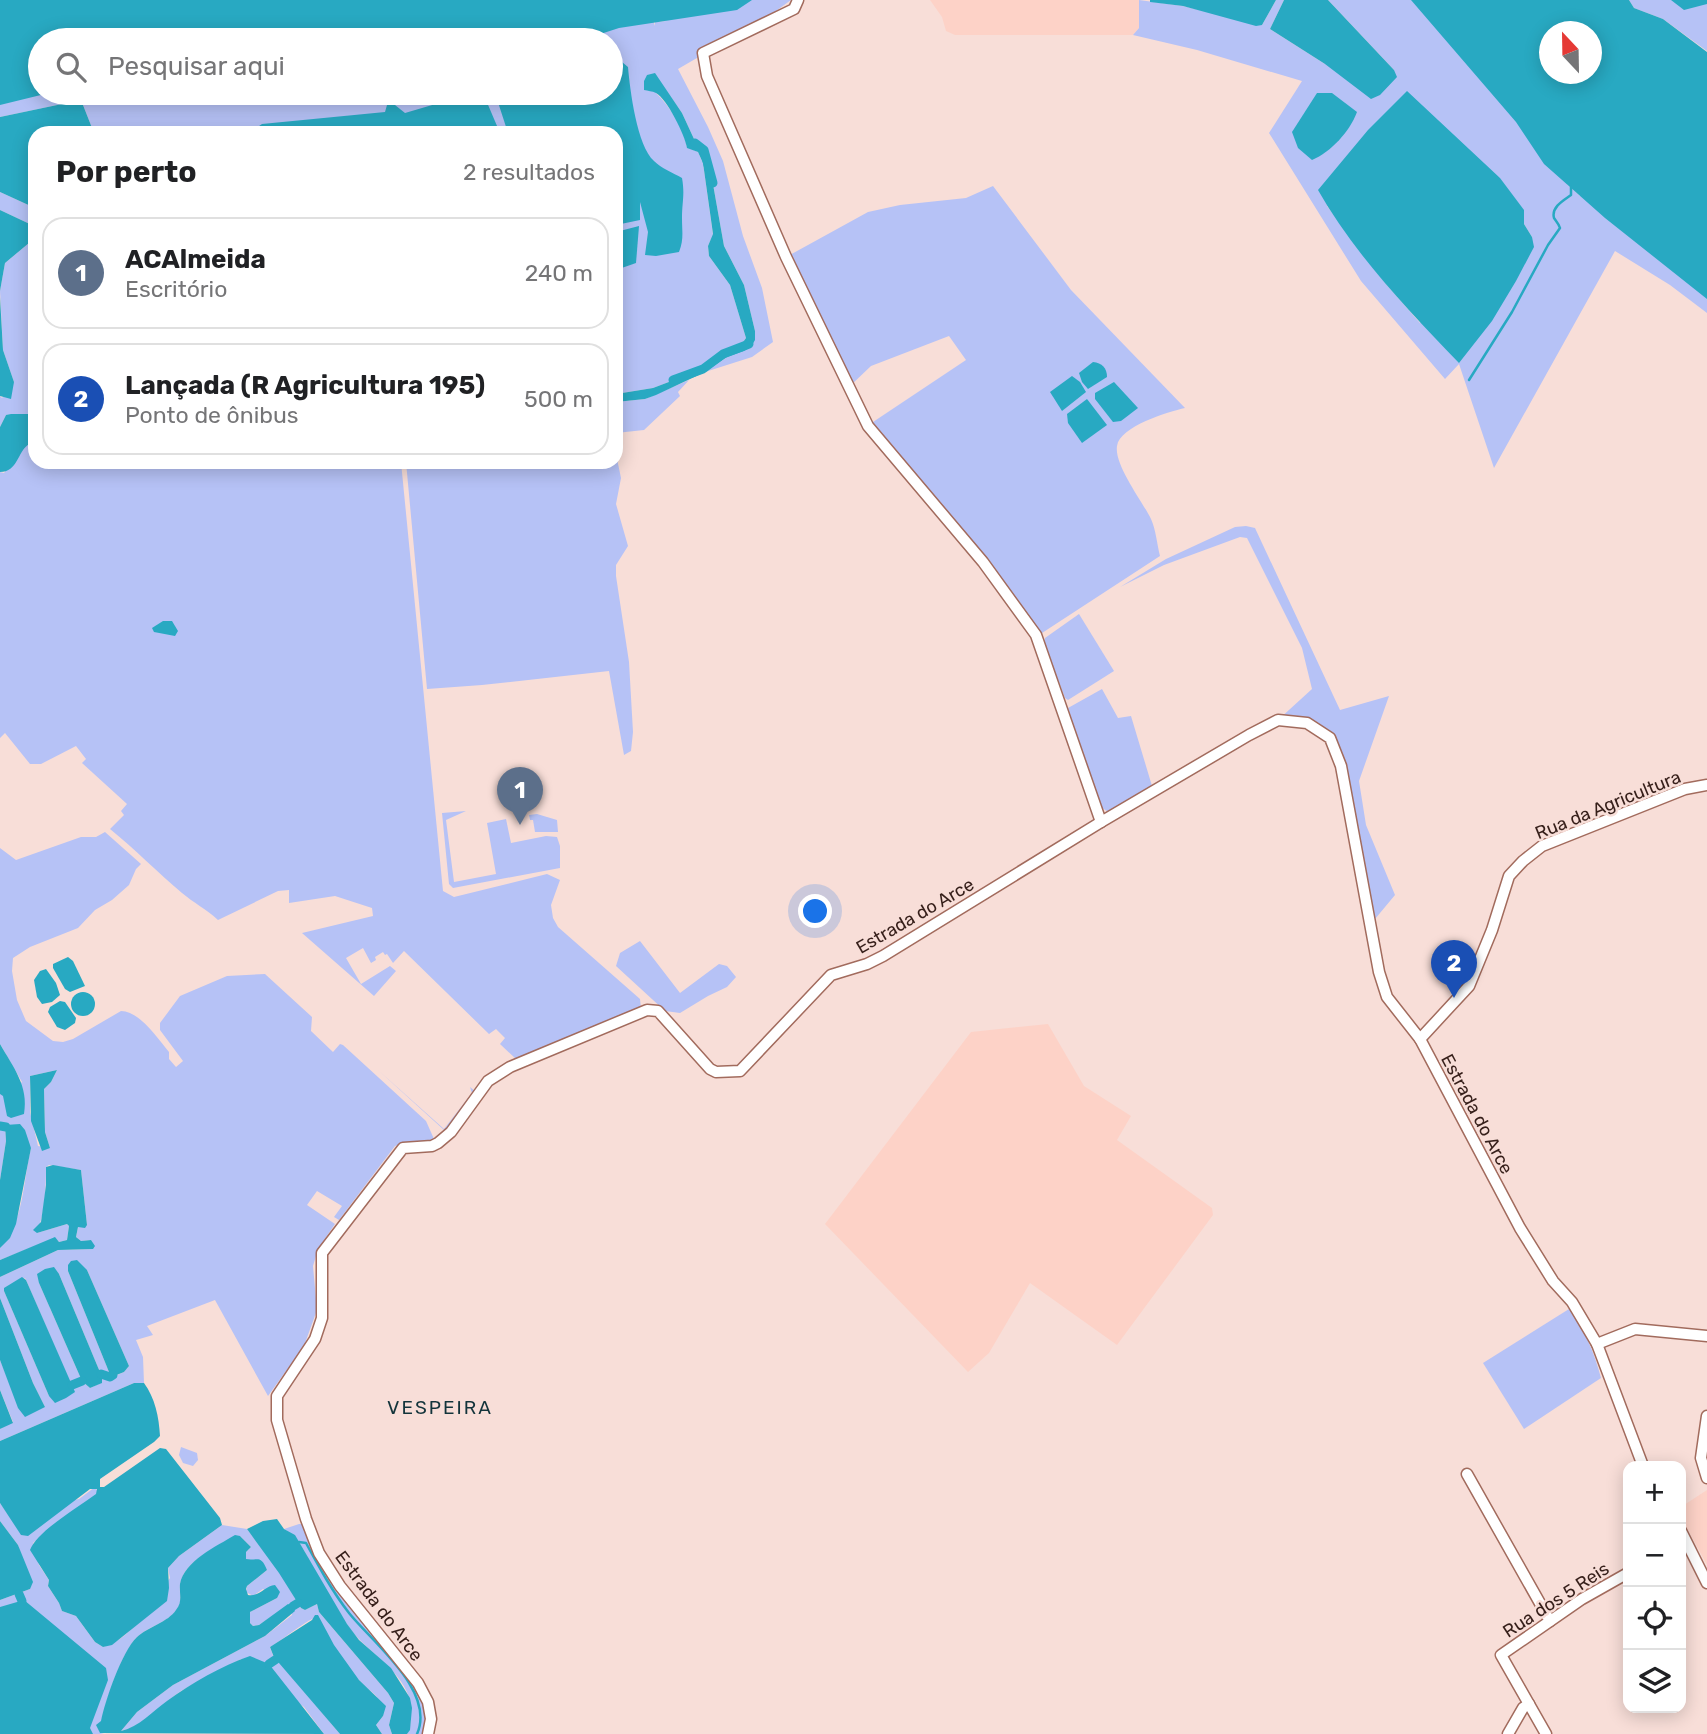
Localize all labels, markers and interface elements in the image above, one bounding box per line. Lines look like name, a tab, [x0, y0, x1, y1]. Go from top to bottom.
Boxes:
north arrow	[1539, 21, 1602, 84]
search box	[28, 28, 623, 105]
icon: search	[52, 48, 90, 86]
text: Pesquisar aqui	[108, 51, 285, 82]
text: Por perto	[56, 154, 197, 190]
text: 2 resultados	[463, 158, 595, 186]
text: ACAlmeida	[125, 244, 266, 275]
text: 1	[75, 259, 87, 287]
text: 240 m	[525, 259, 593, 287]
text: Escritório	[125, 275, 227, 303]
text: Lançada (R Agricultura 195)	[125, 370, 485, 401]
text: 2	[74, 385, 88, 413]
text: 500 m	[524, 385, 593, 413]
text: Ponto de ônibus	[125, 401, 299, 429]
street label: Rua da Agricultura	[1532, 766, 1684, 844]
pin: 1	[497, 767, 543, 825]
street label: Estrada do Arce	[852, 873, 978, 959]
your location	[798, 894, 832, 928]
pin: 2	[1431, 940, 1477, 998]
street label: Estrada do Arce	[1436, 1050, 1518, 1178]
district label: VESPEIRA	[387, 1396, 493, 1419]
map controls	[1623, 1461, 1686, 1713]
button: +	[1623, 1461, 1686, 1524]
button: −	[1623, 1524, 1686, 1587]
street label: Estrada do Arce	[330, 1546, 428, 1666]
street label: Rua dos 5 Reis	[1499, 1558, 1613, 1642]
button: locate	[1623, 1587, 1686, 1650]
button: layers	[1623, 1650, 1686, 1713]

